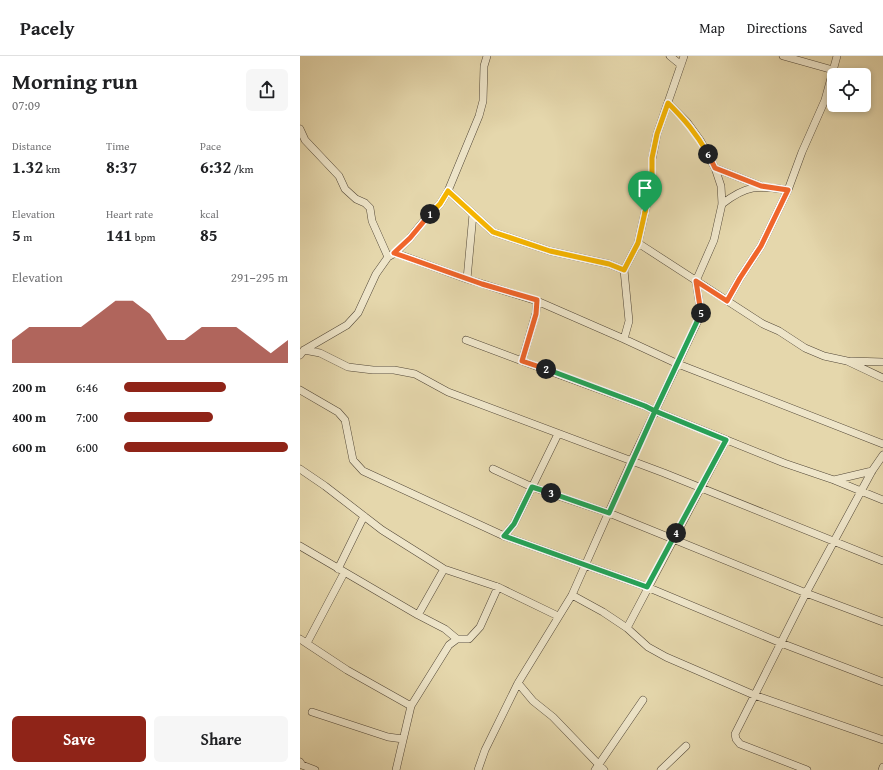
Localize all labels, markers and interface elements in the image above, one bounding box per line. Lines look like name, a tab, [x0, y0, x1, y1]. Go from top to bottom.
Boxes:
text: Pacely	[20, 14, 75, 42]
text: Map	[699, 18, 725, 38]
text: Directions	[747, 18, 807, 38]
text: Saved	[829, 18, 863, 38]
text: Morning run	[12, 65, 138, 97]
map controls	[827, 68, 871, 112]
button: locate	[827, 68, 871, 112]
button: share	[246, 69, 288, 111]
text: 07:09	[12, 96, 40, 115]
text: Distance	[12, 138, 51, 154]
text: Time	[106, 138, 129, 154]
text: Pace	[200, 138, 221, 154]
pin: 6	[698, 144, 718, 164]
text: 6	[705, 146, 711, 162]
text: 1.32	[12, 154, 43, 179]
text: 8:37	[106, 154, 137, 179]
text: 6:32	[200, 154, 231, 179]
text: km	[43, 161, 60, 177]
text: /km	[231, 161, 253, 177]
pin	[628, 171, 662, 212]
icon: arrive	[634, 177, 656, 199]
pin: 1	[420, 204, 440, 224]
text: Elevation	[12, 206, 55, 222]
text: Heart rate	[106, 206, 153, 222]
text: kcal	[200, 206, 219, 222]
text: 1	[427, 206, 433, 222]
text: 5	[12, 222, 21, 247]
text: 141	[106, 222, 132, 247]
text: 85	[200, 222, 218, 247]
text: m	[21, 229, 32, 245]
text: bpm	[132, 229, 155, 245]
text: Elevation	[12, 268, 63, 287]
text: 291–295 m	[231, 268, 288, 287]
pin: 5	[691, 303, 711, 323]
text: 5	[698, 305, 704, 321]
pin: 2	[536, 359, 556, 379]
text: 2	[543, 361, 549, 377]
text: 200 m	[12, 378, 46, 397]
text: 6:46	[76, 378, 98, 397]
text: 400 m	[12, 408, 46, 427]
text: 7:00	[76, 408, 98, 427]
text: 600 m	[12, 438, 46, 457]
text: 6:00	[76, 438, 98, 457]
pin: 3	[541, 483, 561, 503]
text: 3	[548, 485, 554, 501]
pin: 4	[666, 523, 686, 543]
text: 4	[673, 525, 679, 541]
button: Save	[12, 716, 146, 762]
button: Share	[154, 716, 288, 762]

